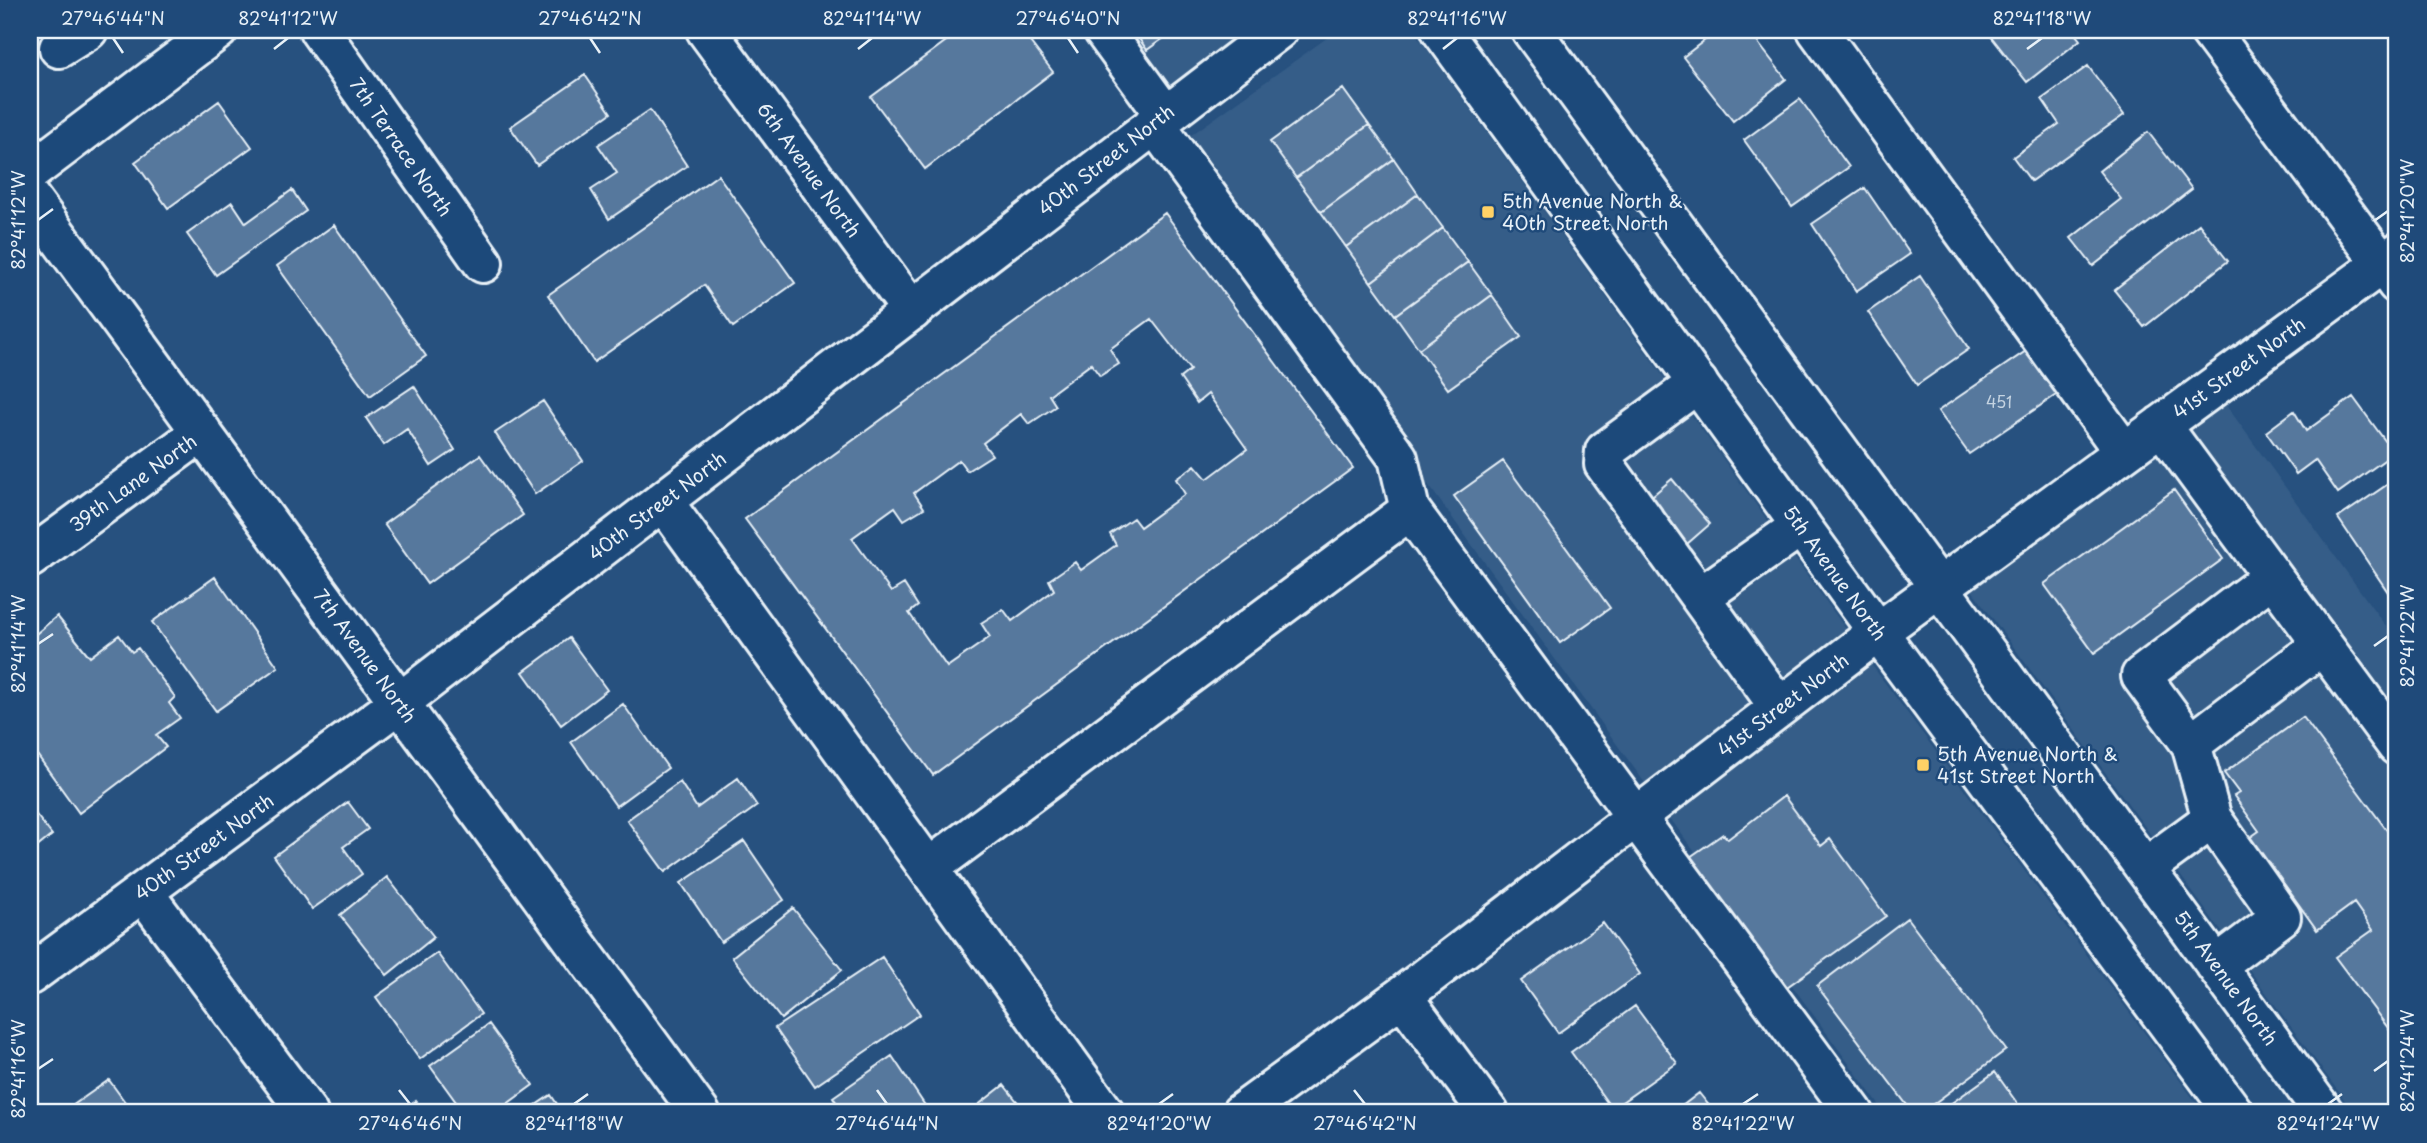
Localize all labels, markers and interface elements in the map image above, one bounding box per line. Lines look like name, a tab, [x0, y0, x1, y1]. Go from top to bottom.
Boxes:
text: 27°46'44"N	[61, 4, 165, 31]
text: 82°41'12"W	[238, 4, 338, 31]
text: 27°46'42"N	[538, 4, 642, 31]
text: 82°41'14"W	[823, 4, 922, 31]
text: 27°46'40"N	[1015, 4, 1121, 31]
text: 82°41'16"W	[1407, 4, 1507, 31]
text: 82°41'18"W	[1993, 4, 2092, 31]
street label: 7th Terrace North	[343, 71, 460, 221]
street label: 6th Avenue North	[751, 96, 868, 243]
street label: 40th Street North	[1031, 97, 1180, 222]
text: 82°41'20"W	[2393, 158, 2420, 263]
text: 82°41'12"W	[4, 170, 31, 270]
place label: 5th Avenue North & 40th Street North	[1502, 186, 1683, 236]
marker: 5th Avenue North & 40th Street North	[1480, 204, 1496, 220]
street label: 41st Street North	[2166, 309, 2310, 425]
house number: 451	[1986, 389, 2012, 413]
street label: 39th Lane North	[63, 426, 202, 538]
street label: 40th Street North	[581, 444, 731, 567]
street label: 5th Avenue North	[1777, 499, 1894, 646]
street label: 7th Avenue North	[308, 583, 424, 728]
text: 82°41'22"W	[2393, 584, 2420, 687]
text: 82°41'14"W	[4, 594, 31, 693]
street label: 41st Street North	[1711, 646, 1854, 763]
place label: 5th Avenue North & 41st Street North	[1937, 739, 2118, 789]
marker: 5th Avenue North & 41st Street North	[1915, 757, 1931, 773]
street label: 40th Street North	[128, 786, 279, 906]
street label: 5th Avenue North	[2168, 904, 2285, 1051]
text: 82°41'24"W	[2393, 1009, 2420, 1112]
text: 82°41'16"W	[4, 1019, 31, 1119]
text: 27°46'46"N	[358, 1109, 462, 1136]
text: 82°41'18"W	[525, 1109, 624, 1136]
text: 27°46'44"N	[835, 1109, 939, 1136]
text: 82°41'20"W	[1107, 1109, 1212, 1136]
text: 27°46'42"N	[1313, 1109, 1417, 1136]
text: 82°41'22"W	[1692, 1109, 1795, 1136]
text: 82°41'24"W	[2277, 1109, 2380, 1136]

